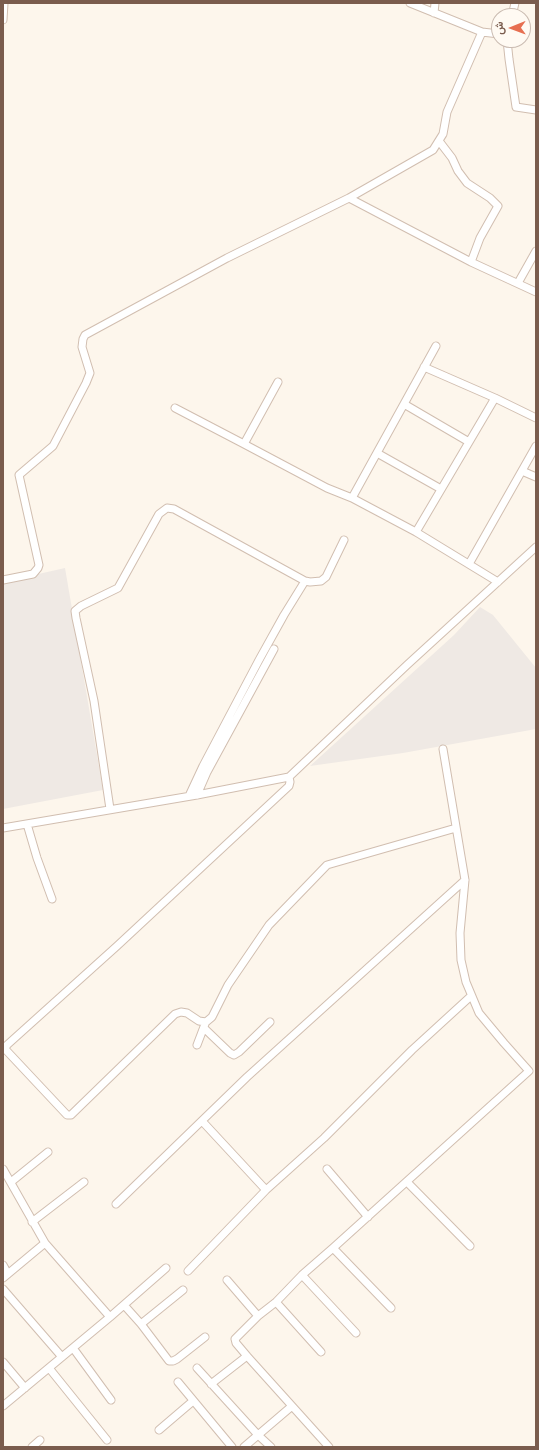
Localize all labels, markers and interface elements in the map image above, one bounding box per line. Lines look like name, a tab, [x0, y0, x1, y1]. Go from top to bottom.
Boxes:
north arrow	[491, 8, 531, 48]
text: ش	[493, 21, 506, 35]

